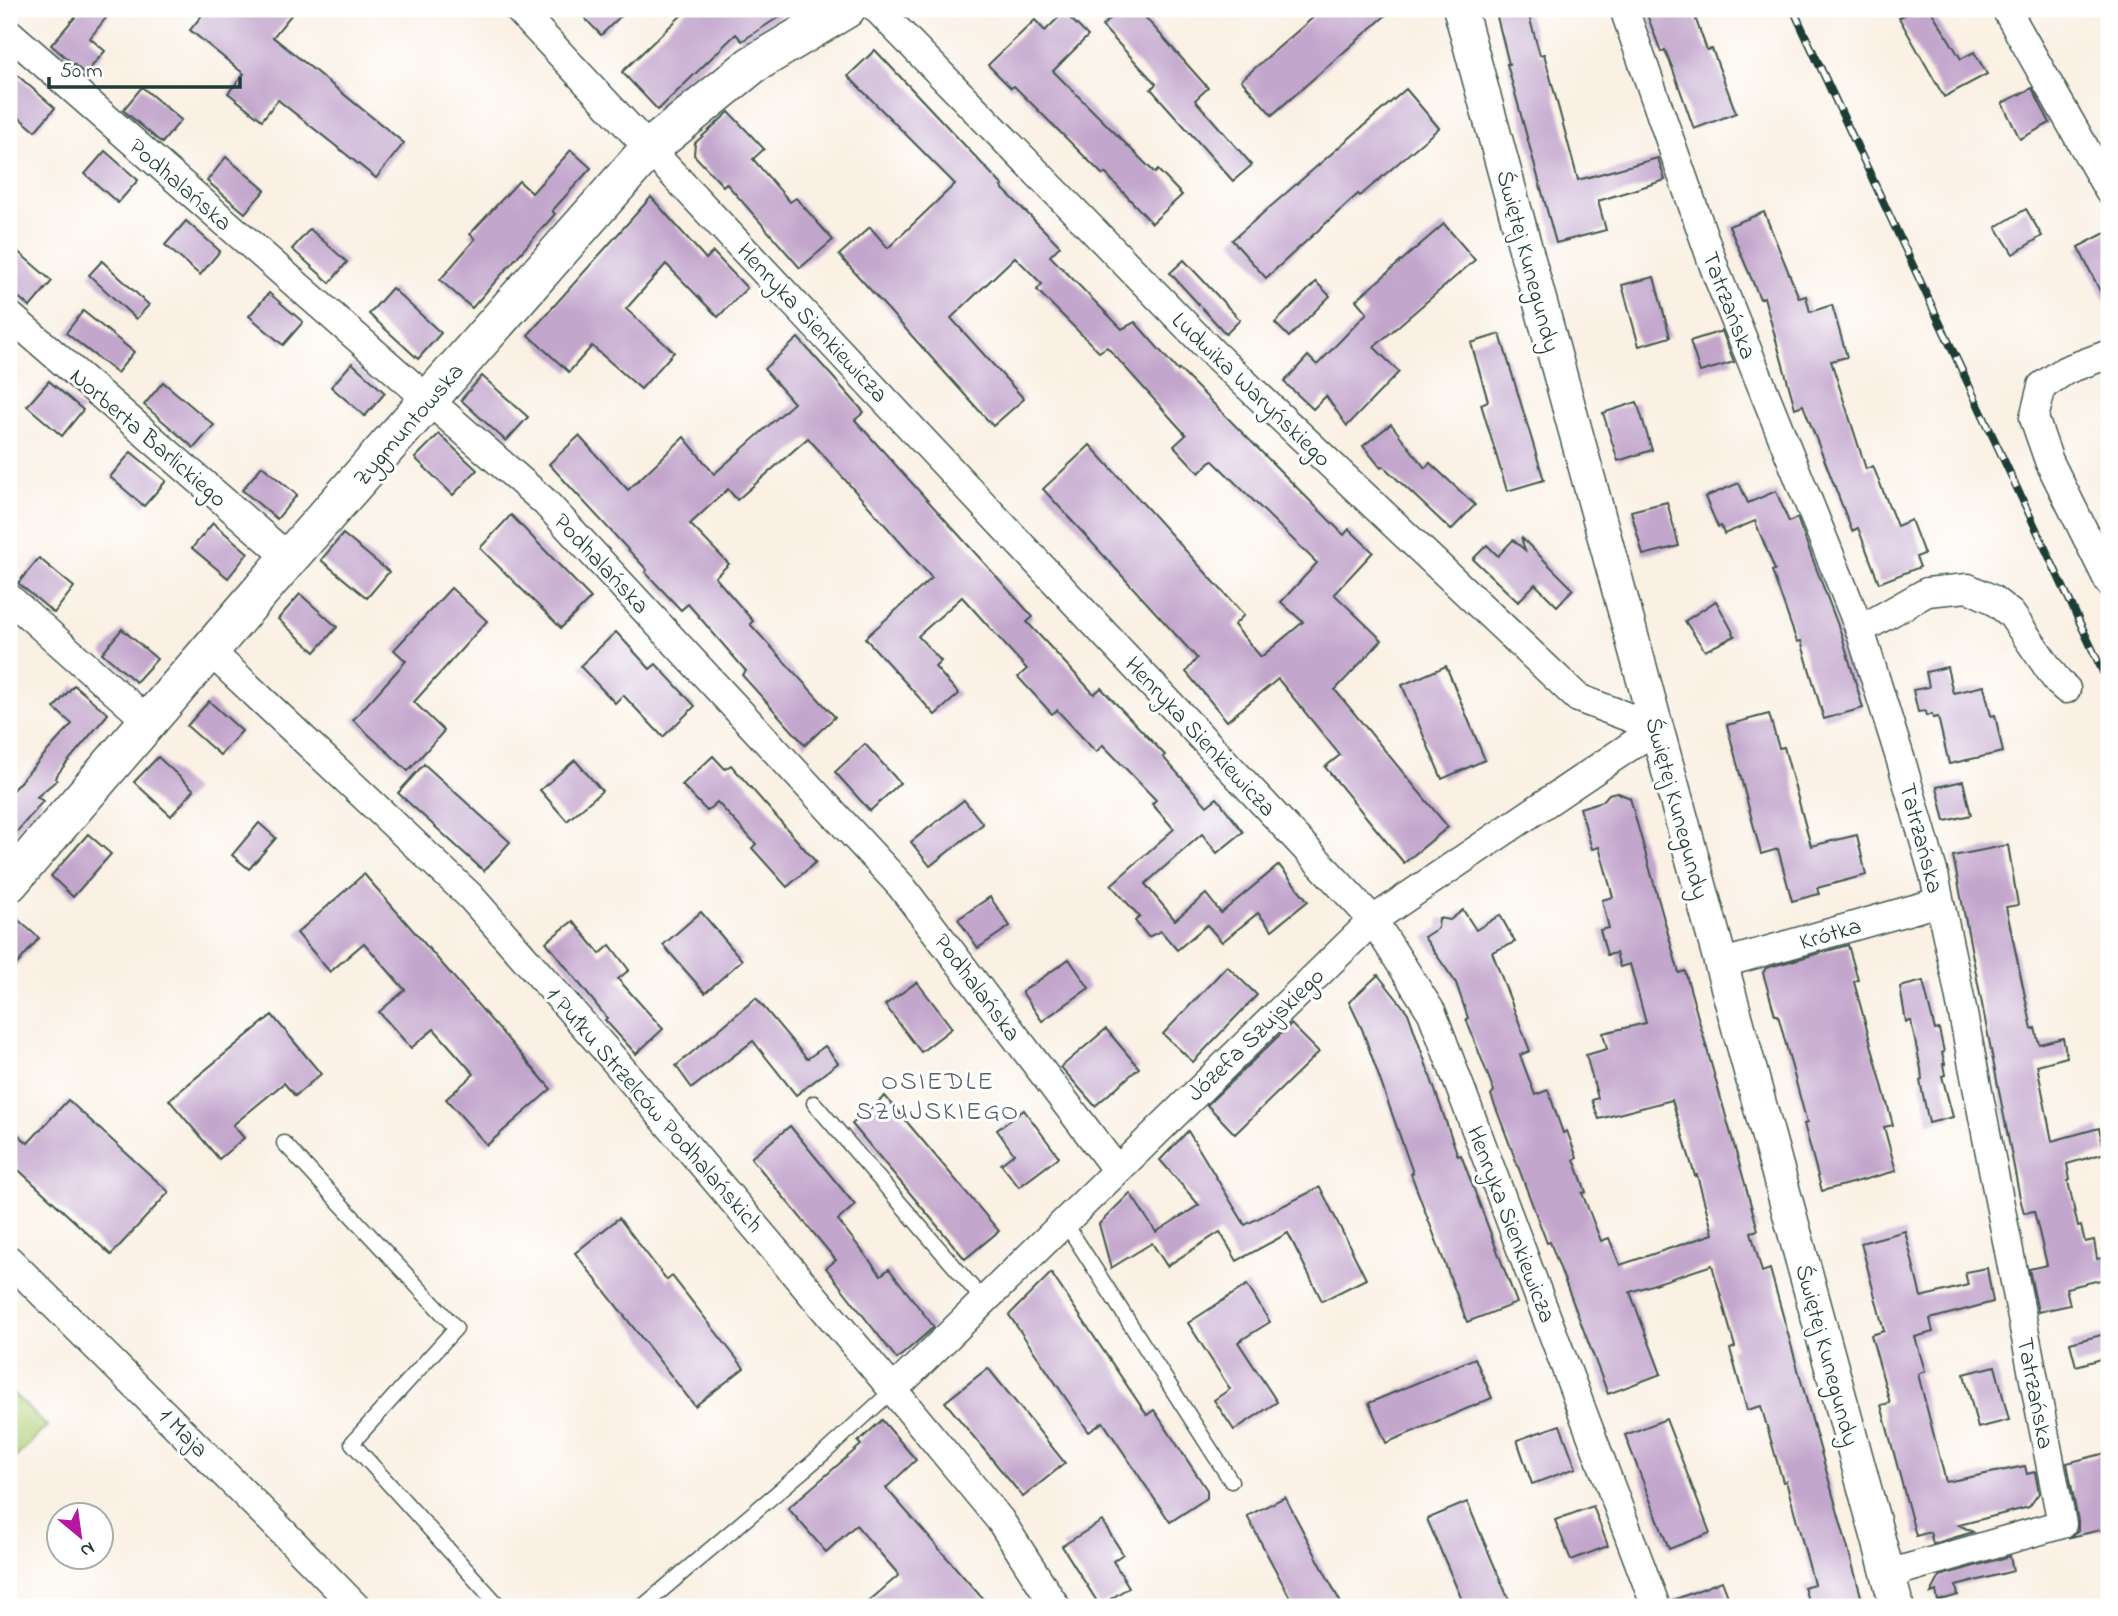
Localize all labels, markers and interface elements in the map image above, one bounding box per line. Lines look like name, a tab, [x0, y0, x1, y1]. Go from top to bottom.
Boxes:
scale bar	[49, 46, 240, 90]
text: 50 m	[60, 57, 103, 87]
street label: Podhalańska	[120, 131, 239, 241]
street label: Świętej Kunegundy	[1485, 167, 1568, 357]
street label: Henryka Sienkiewicza	[727, 236, 895, 413]
street label: Tatrzańska	[1691, 247, 1764, 365]
street label: Ludwika Waryńskiego	[1162, 305, 1338, 477]
street label: Zygmuntowska	[346, 356, 474, 496]
street label: Norberta Barlickiego	[61, 361, 234, 517]
street label: Podhalańska	[544, 506, 656, 623]
street label: Henryka Sienkiewicza	[1115, 650, 1283, 827]
street label: Świętej Kunegundy	[1634, 714, 1717, 904]
street label: Tatrzańska	[1888, 780, 1951, 898]
street label: Krótka	[1796, 910, 1866, 961]
street label: Podhalańska	[924, 927, 1028, 1050]
street label: Józefa Szujskiego	[1180, 961, 1334, 1111]
street label: 1 Pułku Strzelców Podhalańskich	[536, 980, 770, 1242]
district label: OSIEDLE SZUJSKIEGO	[856, 1064, 1020, 1132]
street label: Henryka Sienkiewicza	[1455, 1121, 1563, 1329]
street label: Świętej Kunegundy	[1784, 1261, 1867, 1451]
street label: Tatrzańska	[2006, 1335, 2061, 1452]
street label: 1 Maja	[149, 1401, 215, 1467]
north arrow	[46, 1500, 116, 1570]
text: N	[75, 1534, 99, 1564]

